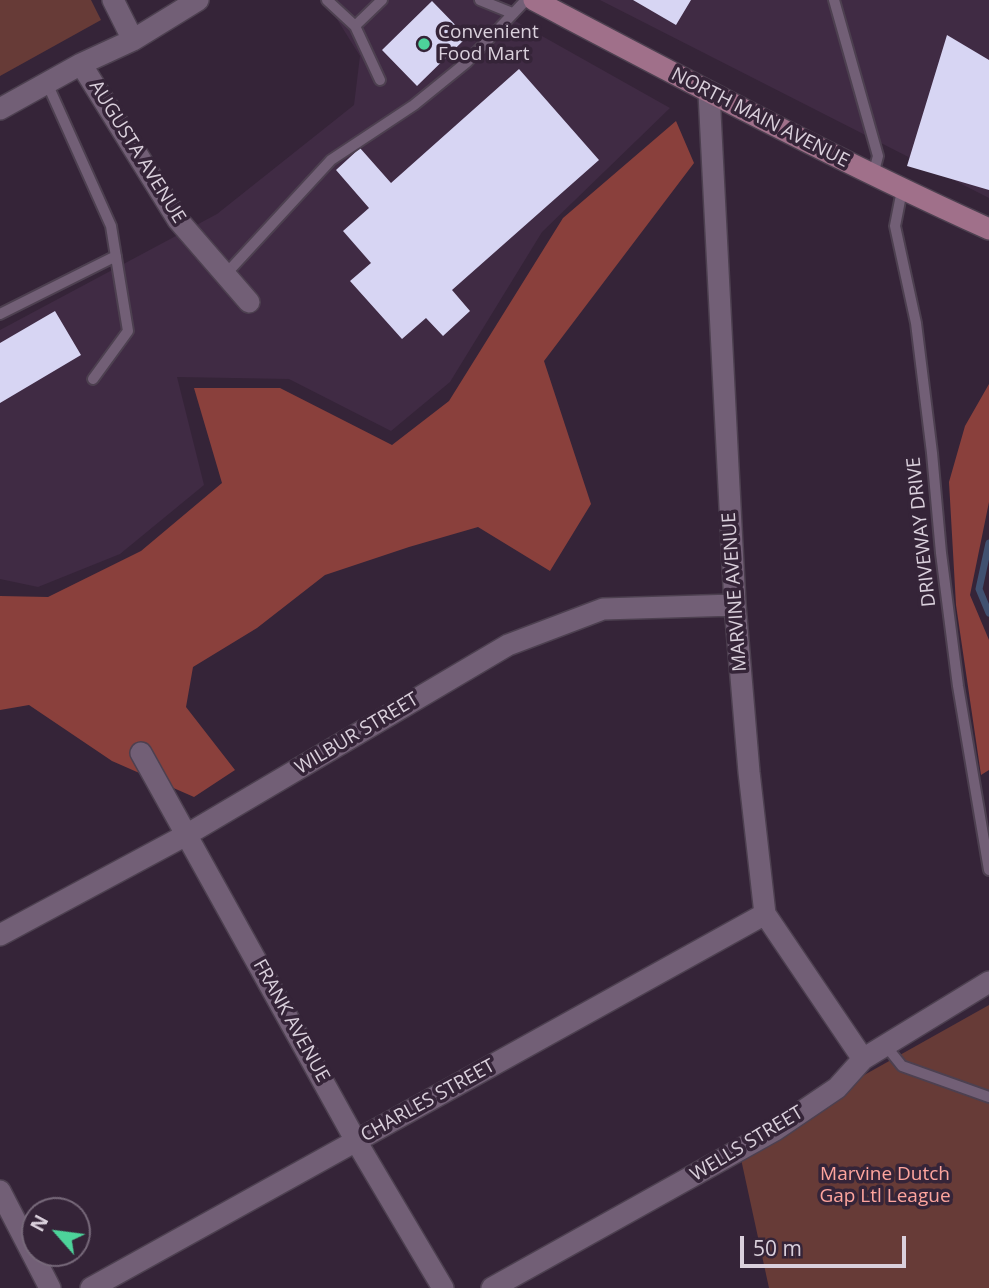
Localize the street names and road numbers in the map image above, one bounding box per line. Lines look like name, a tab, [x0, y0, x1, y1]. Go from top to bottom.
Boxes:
street label: NORTH MAIN AVENUE	[667, 63, 853, 173]
street label: AUGUSTA AVENUE	[84, 76, 190, 228]
street label: DRIVEWAY DRIVE	[903, 456, 941, 608]
street label: MARVINE AVENUE	[718, 511, 752, 673]
street label: WILBUR STREET	[291, 688, 423, 780]
street label: FRANK AVENUE	[248, 956, 334, 1086]
street label: CHARLES STREET	[357, 1055, 499, 1147]
street label: WELLS STREET	[686, 1101, 808, 1187]

